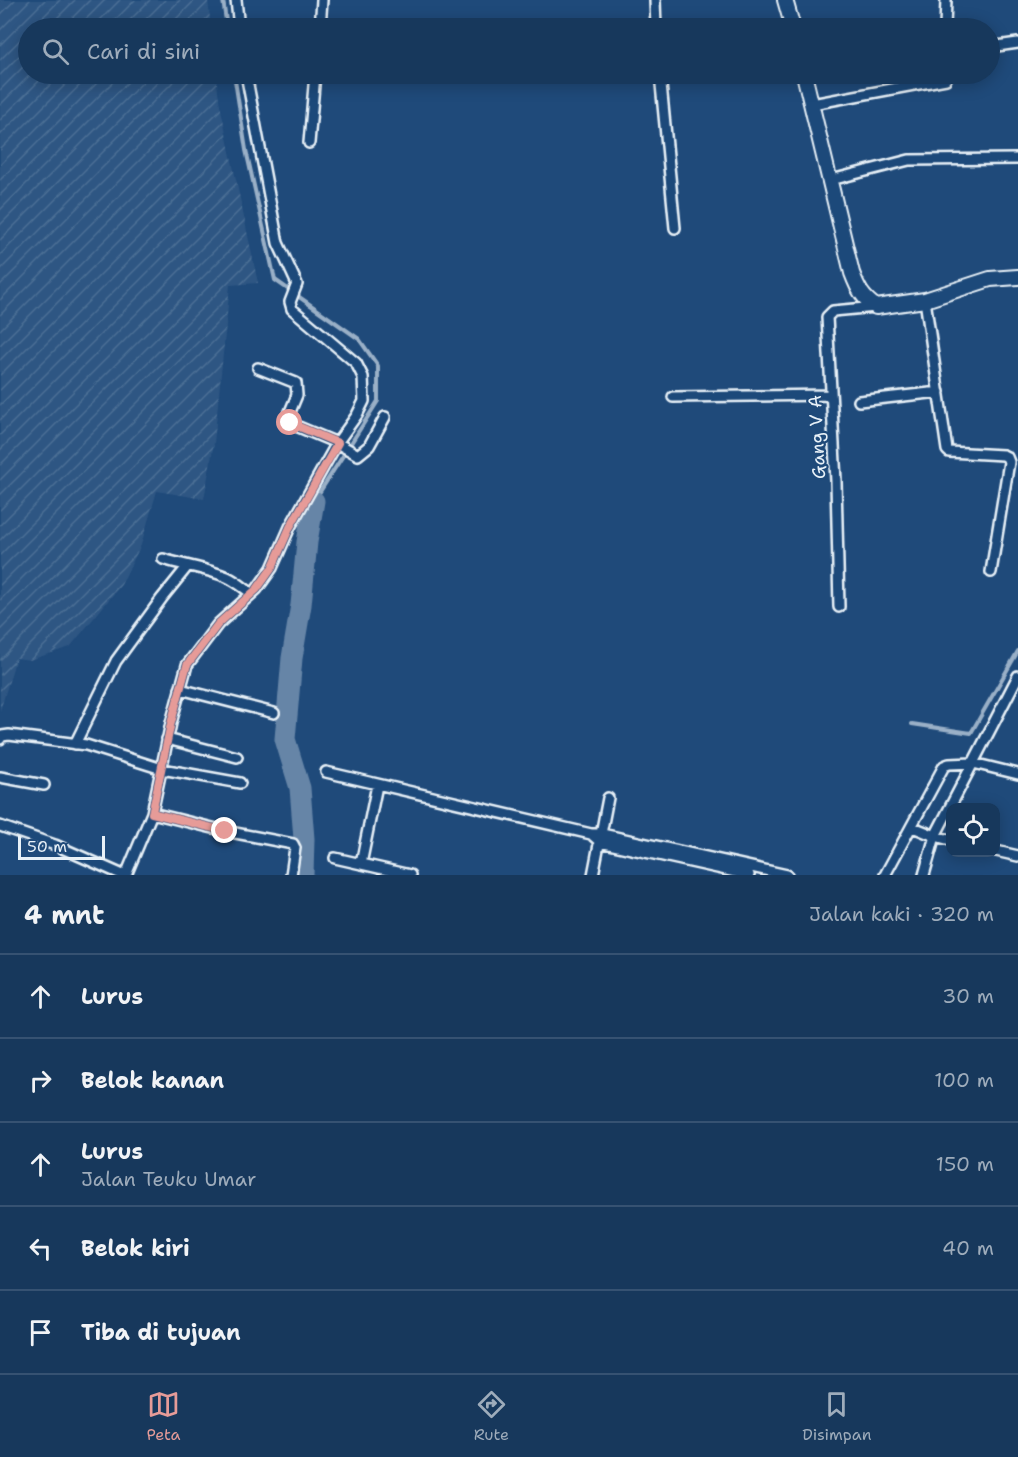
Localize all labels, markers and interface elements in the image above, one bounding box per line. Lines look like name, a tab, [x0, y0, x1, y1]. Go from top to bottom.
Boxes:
search box	[18, 18, 1000, 84]
icon: search	[39, 35, 72, 68]
text: Cari di sini	[87, 37, 200, 66]
street label: Gang V A	[803, 394, 831, 480]
route start	[276, 409, 302, 435]
map controls	[946, 803, 1000, 857]
button: locate	[946, 803, 1000, 857]
route end	[211, 817, 237, 843]
scale bar	[18, 833, 105, 860]
text: 50 m	[27, 836, 67, 857]
text: 4 mnt	[24, 897, 104, 932]
text: Jalan kaki · 320 m	[809, 901, 994, 927]
icon: ahead	[24, 980, 57, 1013]
text: Lurus	[81, 982, 143, 1011]
text: 30 m	[942, 983, 994, 1009]
icon: right	[24, 1064, 57, 1097]
text: Belok kanan	[81, 1066, 224, 1095]
text: 100 m	[934, 1067, 994, 1093]
text: Lurus	[81, 1137, 143, 1166]
icon: ahead	[24, 1148, 57, 1181]
text: 150 m	[936, 1151, 994, 1177]
text: Jalan Teuku Umar	[81, 1166, 256, 1192]
icon: left	[24, 1232, 57, 1265]
text: Belok kiri	[81, 1234, 190, 1263]
text: 40 m	[942, 1235, 994, 1261]
icon: arrive	[24, 1316, 57, 1349]
text: Tiba di tujuan	[81, 1318, 241, 1347]
tab: Peta	[147, 1388, 181, 1445]
tab: Rute	[474, 1388, 509, 1445]
tab: Disimpan	[802, 1388, 871, 1445]

